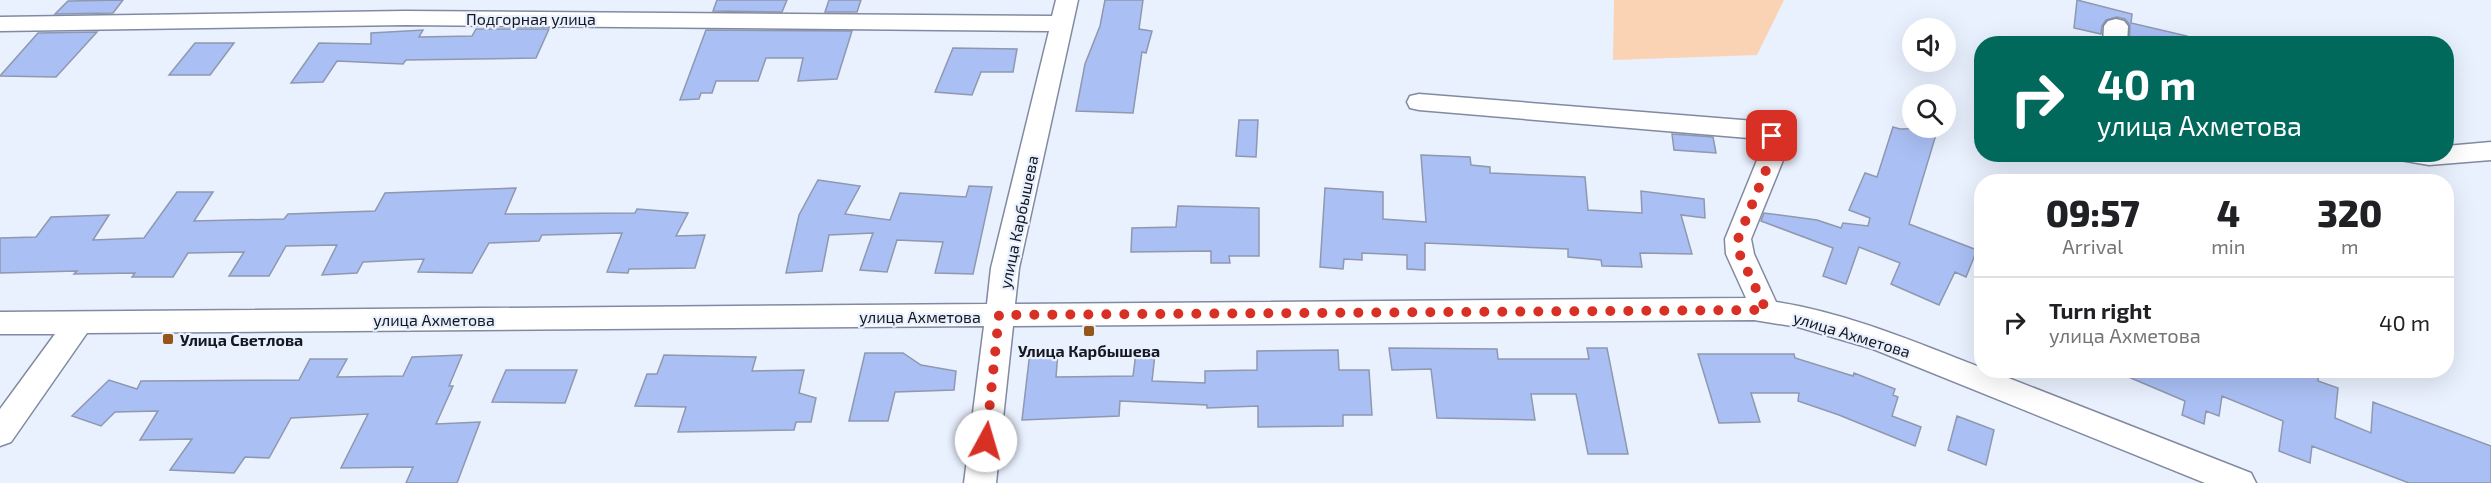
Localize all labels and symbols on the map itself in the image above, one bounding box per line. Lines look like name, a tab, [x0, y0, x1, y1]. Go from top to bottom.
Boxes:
street label: Подгорная улица	[466, 9, 596, 29]
pin	[1746, 110, 1797, 161]
street label: улица Карбышева	[995, 154, 1042, 291]
street label: улица Ахметова	[859, 307, 981, 327]
street label: улица Ахметова	[1791, 307, 1913, 362]
street label: улица Ахметова	[373, 310, 495, 330]
marker: Улица Карбышева	[1082, 324, 1096, 338]
place label: Улица Светлова	[180, 330, 303, 349]
marker: Улица Светлова	[161, 332, 175, 346]
place label: Улица Карбышева	[1018, 341, 1160, 360]
position arrow	[954, 409, 1018, 473]

